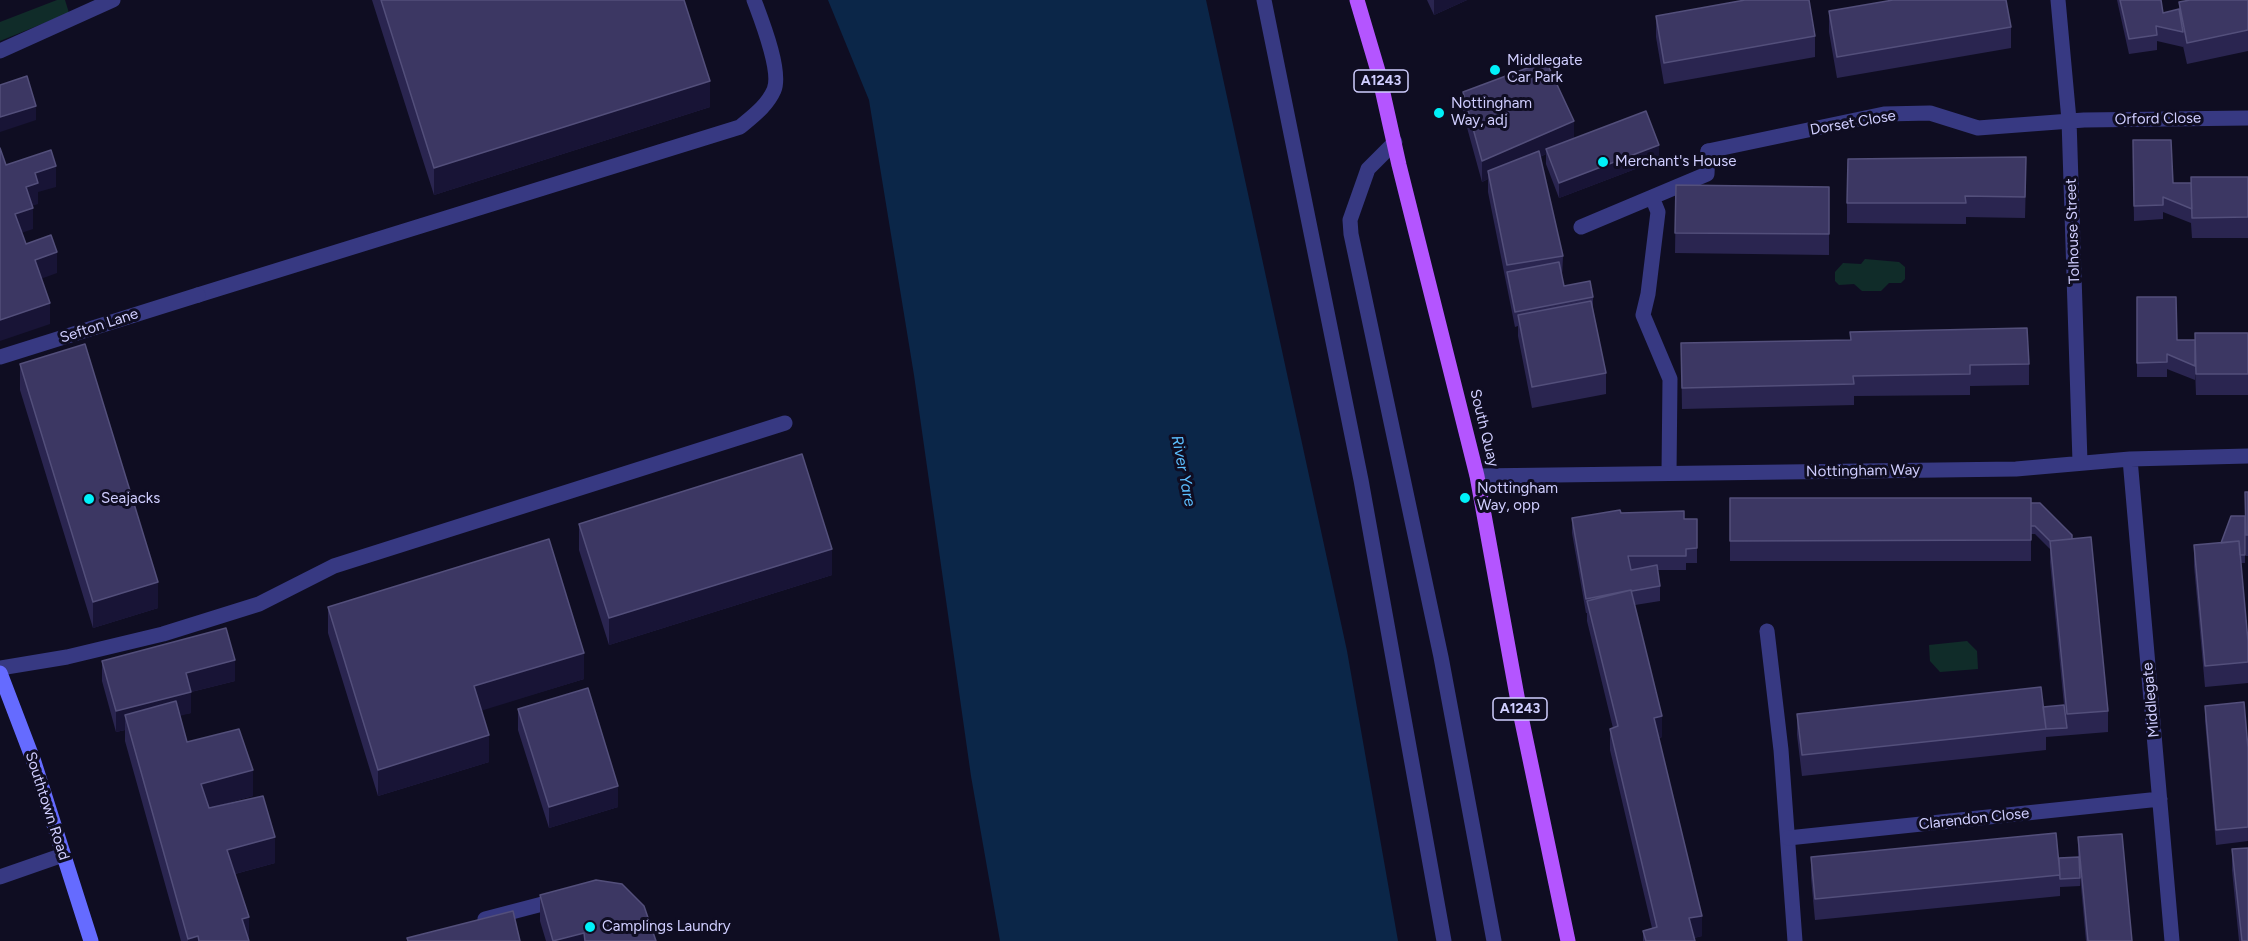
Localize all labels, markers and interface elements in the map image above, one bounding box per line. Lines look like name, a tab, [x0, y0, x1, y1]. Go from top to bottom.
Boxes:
place label: Middlegate Car Park	[1507, 52, 1583, 87]
marker: Middlegate Car Park	[1488, 63, 1502, 77]
road number: A1243	[1354, 70, 1408, 92]
place label: Nottingham Way, adj	[1451, 95, 1532, 130]
marker: Nottingham Way, adj	[1432, 106, 1446, 120]
street label: Dorset Close	[1809, 107, 1897, 139]
street label: Orford Close	[2115, 109, 2201, 129]
place label: Merchant's House	[1615, 153, 1736, 171]
marker: Merchant's House	[1596, 155, 1610, 169]
street label: Tolhouse Street	[2062, 178, 2084, 284]
street label: Sefton Lane	[58, 305, 140, 347]
street label: South Quay	[1466, 387, 1502, 469]
water label: River Yare	[1167, 434, 1199, 508]
street label: Nottingham Way	[1806, 461, 1920, 481]
place label: Nottingham Way, opp	[1477, 480, 1558, 515]
place label: Seajacks	[101, 490, 160, 508]
marker: Nottingham Way, opp	[1458, 491, 1472, 505]
marker: Seajacks	[82, 492, 96, 506]
street label: Middlegate	[2139, 662, 2163, 738]
road number: A1243	[1493, 698, 1547, 720]
street label: Southtown Road	[21, 750, 73, 862]
street label: Clarendon Close	[1918, 804, 2030, 834]
place label: Camplings Laundry	[602, 918, 731, 936]
marker: Camplings Laundry	[583, 920, 597, 934]

